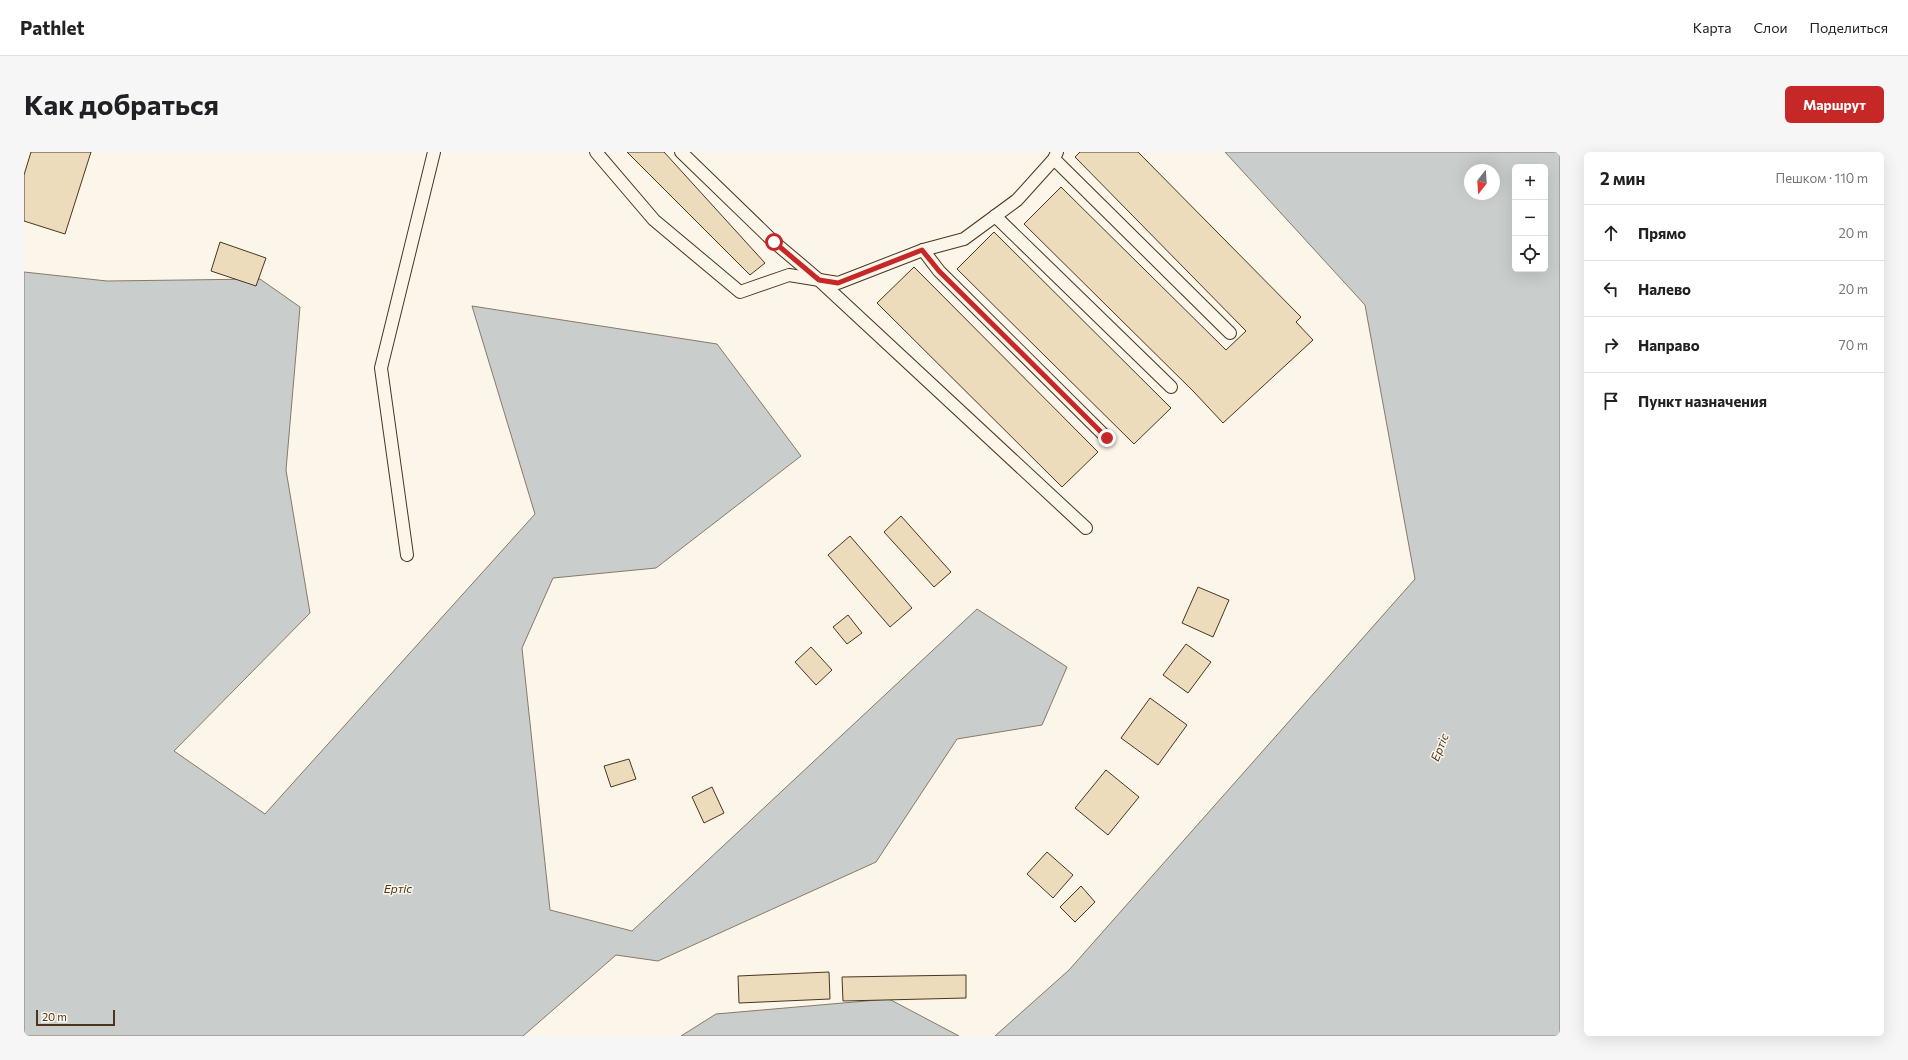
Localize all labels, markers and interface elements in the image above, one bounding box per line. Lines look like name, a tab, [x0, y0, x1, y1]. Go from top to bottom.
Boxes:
text: Pathlet	[20, 16, 85, 39]
text: Карта	[1693, 19, 1731, 36]
text: Слои	[1753, 19, 1788, 36]
text: Поделиться	[1810, 19, 1888, 36]
button: Маршрут	[1785, 86, 1884, 123]
text: Как добраться	[24, 87, 219, 121]
north arrow	[1464, 164, 1500, 200]
map controls	[1512, 164, 1548, 272]
button: +	[1512, 164, 1548, 200]
text: 2 мин	[1600, 168, 1645, 189]
text: Пешком · 110 m	[1776, 170, 1868, 186]
button: −	[1512, 200, 1548, 236]
icon: ahead	[1600, 222, 1622, 244]
text: Прямо	[1638, 224, 1686, 242]
text: 20 m	[1839, 225, 1868, 241]
route start	[765, 233, 783, 251]
button: locate	[1512, 236, 1548, 272]
icon: left	[1600, 278, 1622, 300]
text: Налево	[1638, 280, 1691, 298]
text: 20 m	[1839, 281, 1868, 297]
icon: right	[1600, 334, 1622, 356]
text: Направо	[1638, 336, 1700, 354]
text: 70 m	[1839, 337, 1868, 353]
icon: arrive	[1600, 390, 1622, 412]
text: Пункт назначения	[1638, 392, 1767, 410]
route end	[1098, 429, 1116, 447]
water label: Ертіс	[1427, 731, 1451, 763]
water label: Ертіс	[384, 881, 412, 895]
scale bar	[36, 1008, 115, 1027]
text: 20 m	[42, 1010, 67, 1023]

